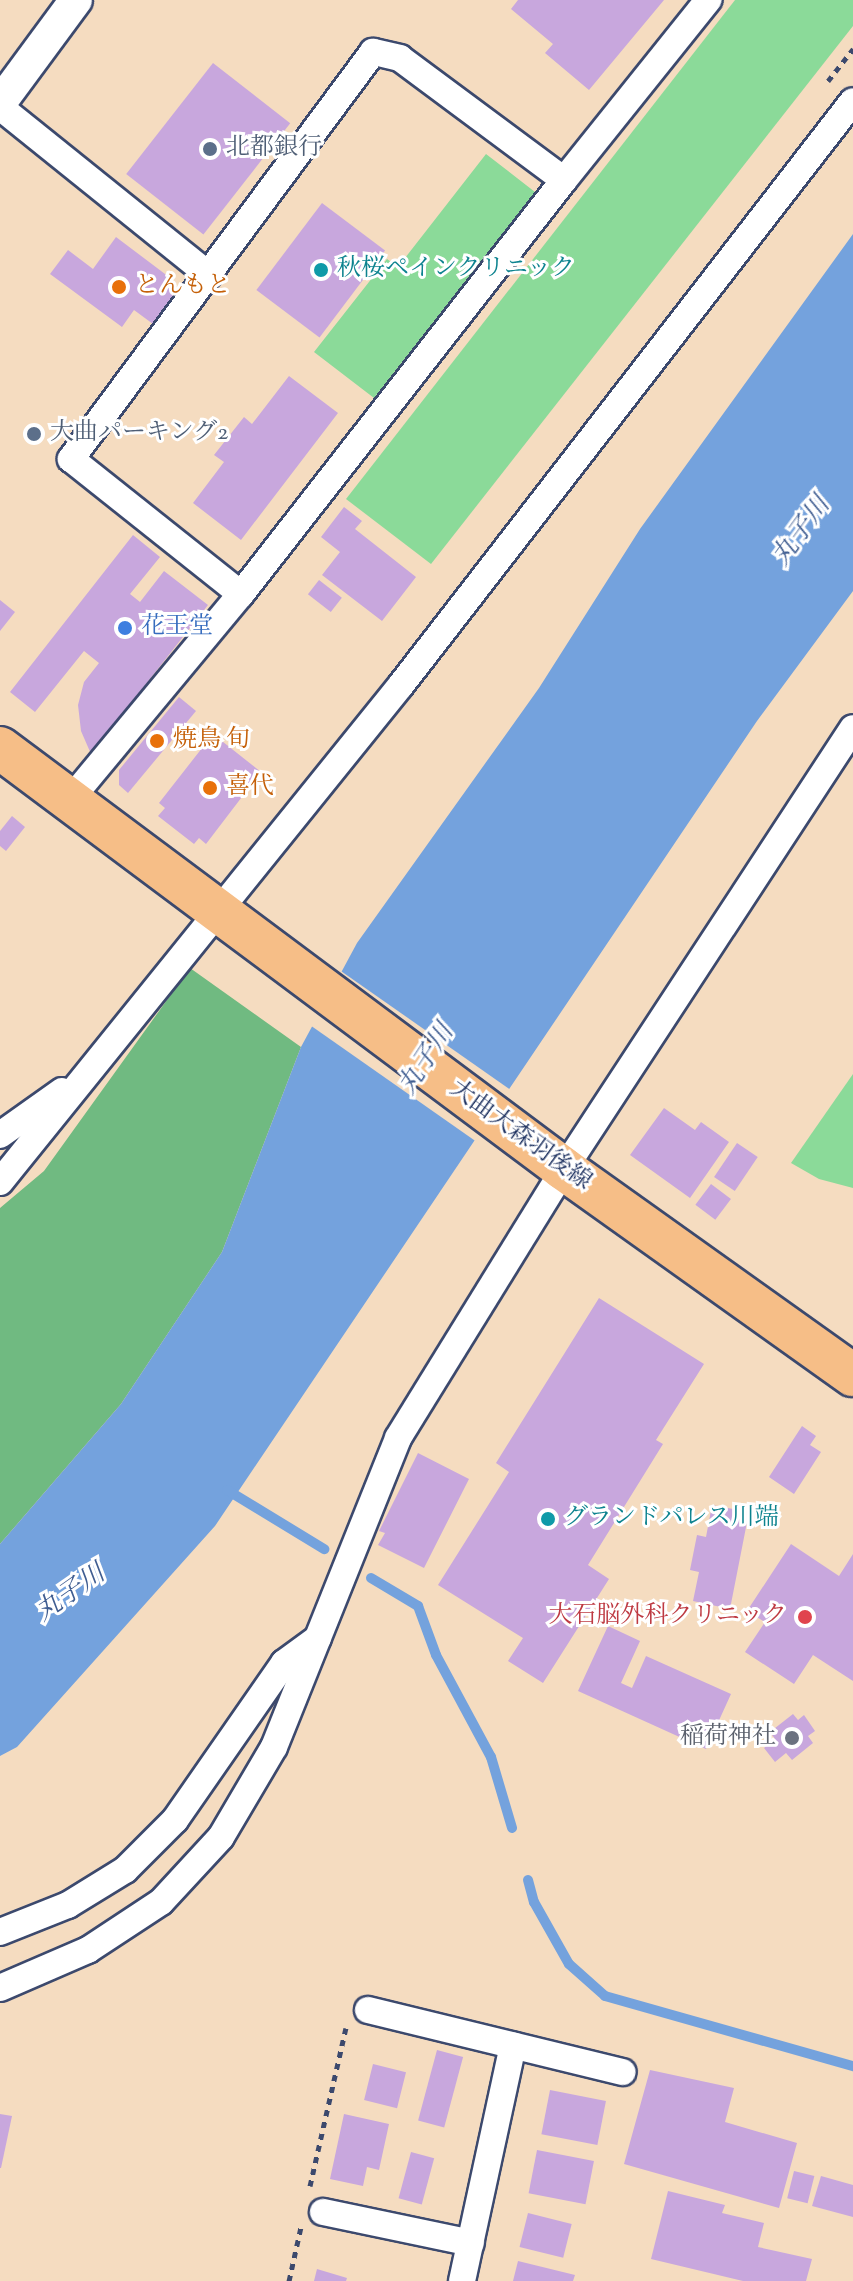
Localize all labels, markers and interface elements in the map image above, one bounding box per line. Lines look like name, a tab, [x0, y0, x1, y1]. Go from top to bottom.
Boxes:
place label: 北都銀行	[226, 135, 322, 163]
marker: 北都銀行	[201, 140, 219, 158]
place label: 秋桜ペインクリニック	[337, 256, 577, 284]
marker: 秋桜ペインクリニック	[312, 261, 330, 279]
place label: とんもと	[135, 273, 231, 301]
marker: とんもと	[110, 278, 128, 296]
place label: 大曲パーキング2	[50, 420, 229, 448]
marker: 大曲パーキング2	[25, 425, 43, 443]
water label: 丸子川	[766, 491, 838, 573]
place label: 花王堂	[141, 614, 213, 642]
marker: 花王堂	[116, 619, 134, 637]
place label: 焼鳥 旬	[173, 727, 250, 755]
marker: 焼鳥 旬	[148, 732, 166, 750]
place label: 喜代	[226, 774, 274, 802]
marker: 喜代	[201, 779, 219, 797]
water label: 丸子川	[393, 1019, 461, 1101]
street label: 大曲大森羽後線	[444, 1075, 596, 1197]
place label: グランドパレス川端	[564, 1505, 780, 1533]
marker: グランドパレス川端	[539, 1510, 557, 1528]
water label: 丸子川	[30, 1559, 112, 1629]
place label: 大石脳外科クリニック	[547, 1603, 787, 1631]
marker: 大石脳外科クリニック	[794, 1606, 816, 1628]
place label: 稲荷神社	[680, 1724, 776, 1752]
marker: 稲荷神社	[783, 1729, 801, 1747]

